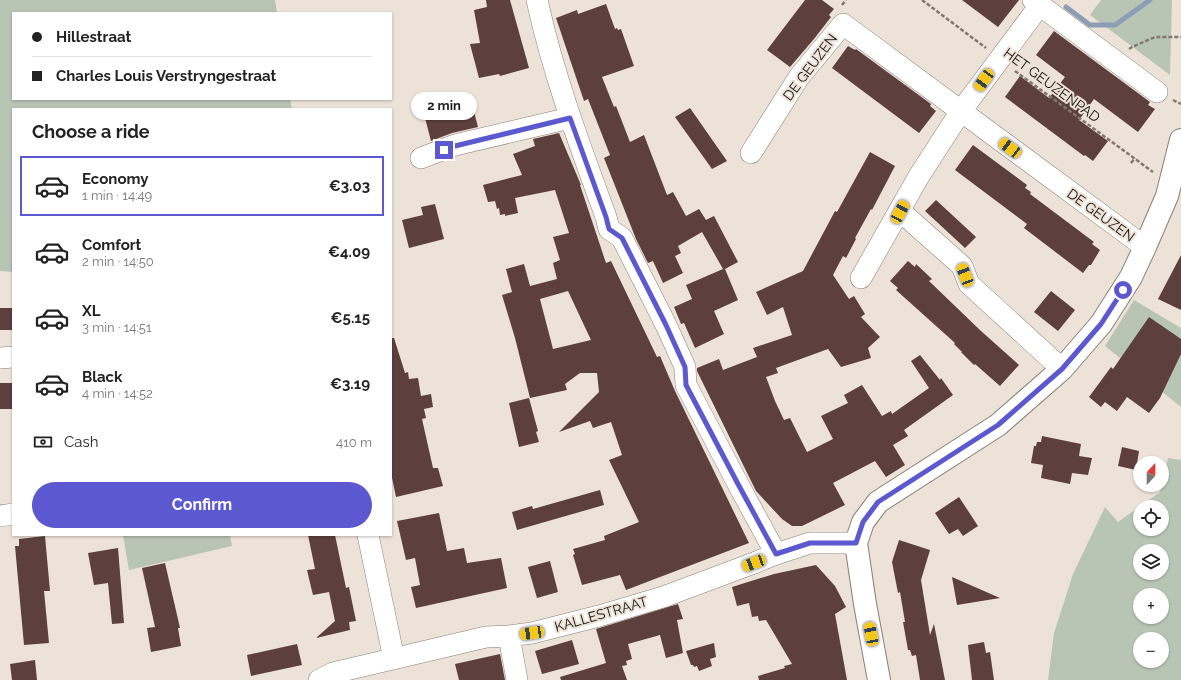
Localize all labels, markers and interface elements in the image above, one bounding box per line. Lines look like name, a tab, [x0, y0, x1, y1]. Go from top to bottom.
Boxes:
text: Hillestraat	[56, 28, 131, 46]
street label: DE GEUZEN	[780, 30, 840, 104]
street label: HET GEUZENPAD	[1001, 45, 1103, 125]
text: Charles Louis Verstryngestraat	[56, 67, 276, 85]
car	[972, 67, 996, 93]
callout: 2 min	[411, 92, 477, 120]
text: 2 min	[427, 98, 461, 113]
text: Choose a ride	[32, 121, 150, 142]
car	[997, 136, 1023, 160]
route end	[435, 141, 453, 159]
icon: car	[34, 168, 70, 204]
text: Economy	[82, 170, 149, 188]
text: €3.03	[329, 177, 370, 195]
street label: DE GEUZEN	[1064, 185, 1138, 245]
text: 1 min · 14:49	[82, 188, 152, 203]
car	[889, 199, 911, 225]
icon: car	[34, 234, 70, 270]
text: Comfort	[82, 236, 141, 254]
text: €4.09	[328, 243, 370, 261]
text: 2 min · 14:50	[82, 254, 154, 269]
car	[955, 262, 975, 288]
route start	[1114, 281, 1132, 299]
icon: car	[34, 300, 70, 336]
text: XL	[82, 302, 100, 320]
text: €5.15	[331, 309, 370, 327]
text: 3 min · 14:51	[82, 320, 151, 335]
icon: car	[34, 366, 70, 402]
text: Black	[82, 368, 122, 386]
text: €3.19	[330, 375, 370, 393]
text: 4 min · 14:52	[82, 386, 153, 401]
icon: cash	[32, 431, 54, 453]
text: Cash	[64, 433, 98, 451]
text: 410 m	[336, 435, 372, 450]
north arrow	[1133, 456, 1169, 492]
map controls	[1133, 456, 1169, 668]
button: Confirm	[32, 482, 372, 528]
button: locate	[1133, 500, 1169, 536]
button: layers	[1133, 544, 1169, 580]
car	[741, 553, 767, 573]
button: +	[1133, 588, 1169, 624]
street label: KALLESTRAAT	[553, 593, 650, 635]
car	[863, 621, 879, 647]
car	[519, 625, 545, 641]
button: −	[1133, 632, 1169, 668]

